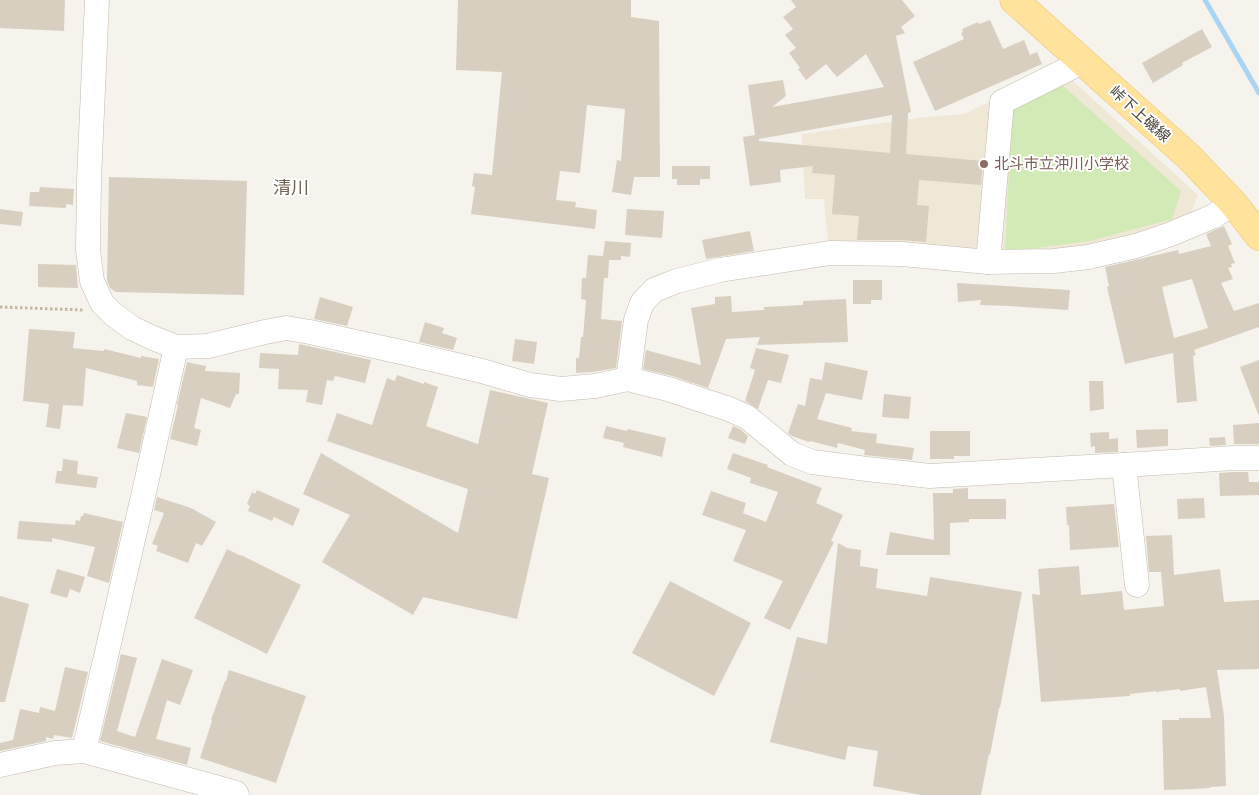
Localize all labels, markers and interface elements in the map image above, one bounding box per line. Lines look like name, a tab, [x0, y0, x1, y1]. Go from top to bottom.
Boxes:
street label: 峠下上磯線	[1106, 81, 1175, 146]
place label: 北斗市立沖川小学校	[994, 154, 1129, 173]
marker: 北斗市立沖川小学校	[978, 158, 990, 170]
district label: 清川	[273, 176, 309, 199]

